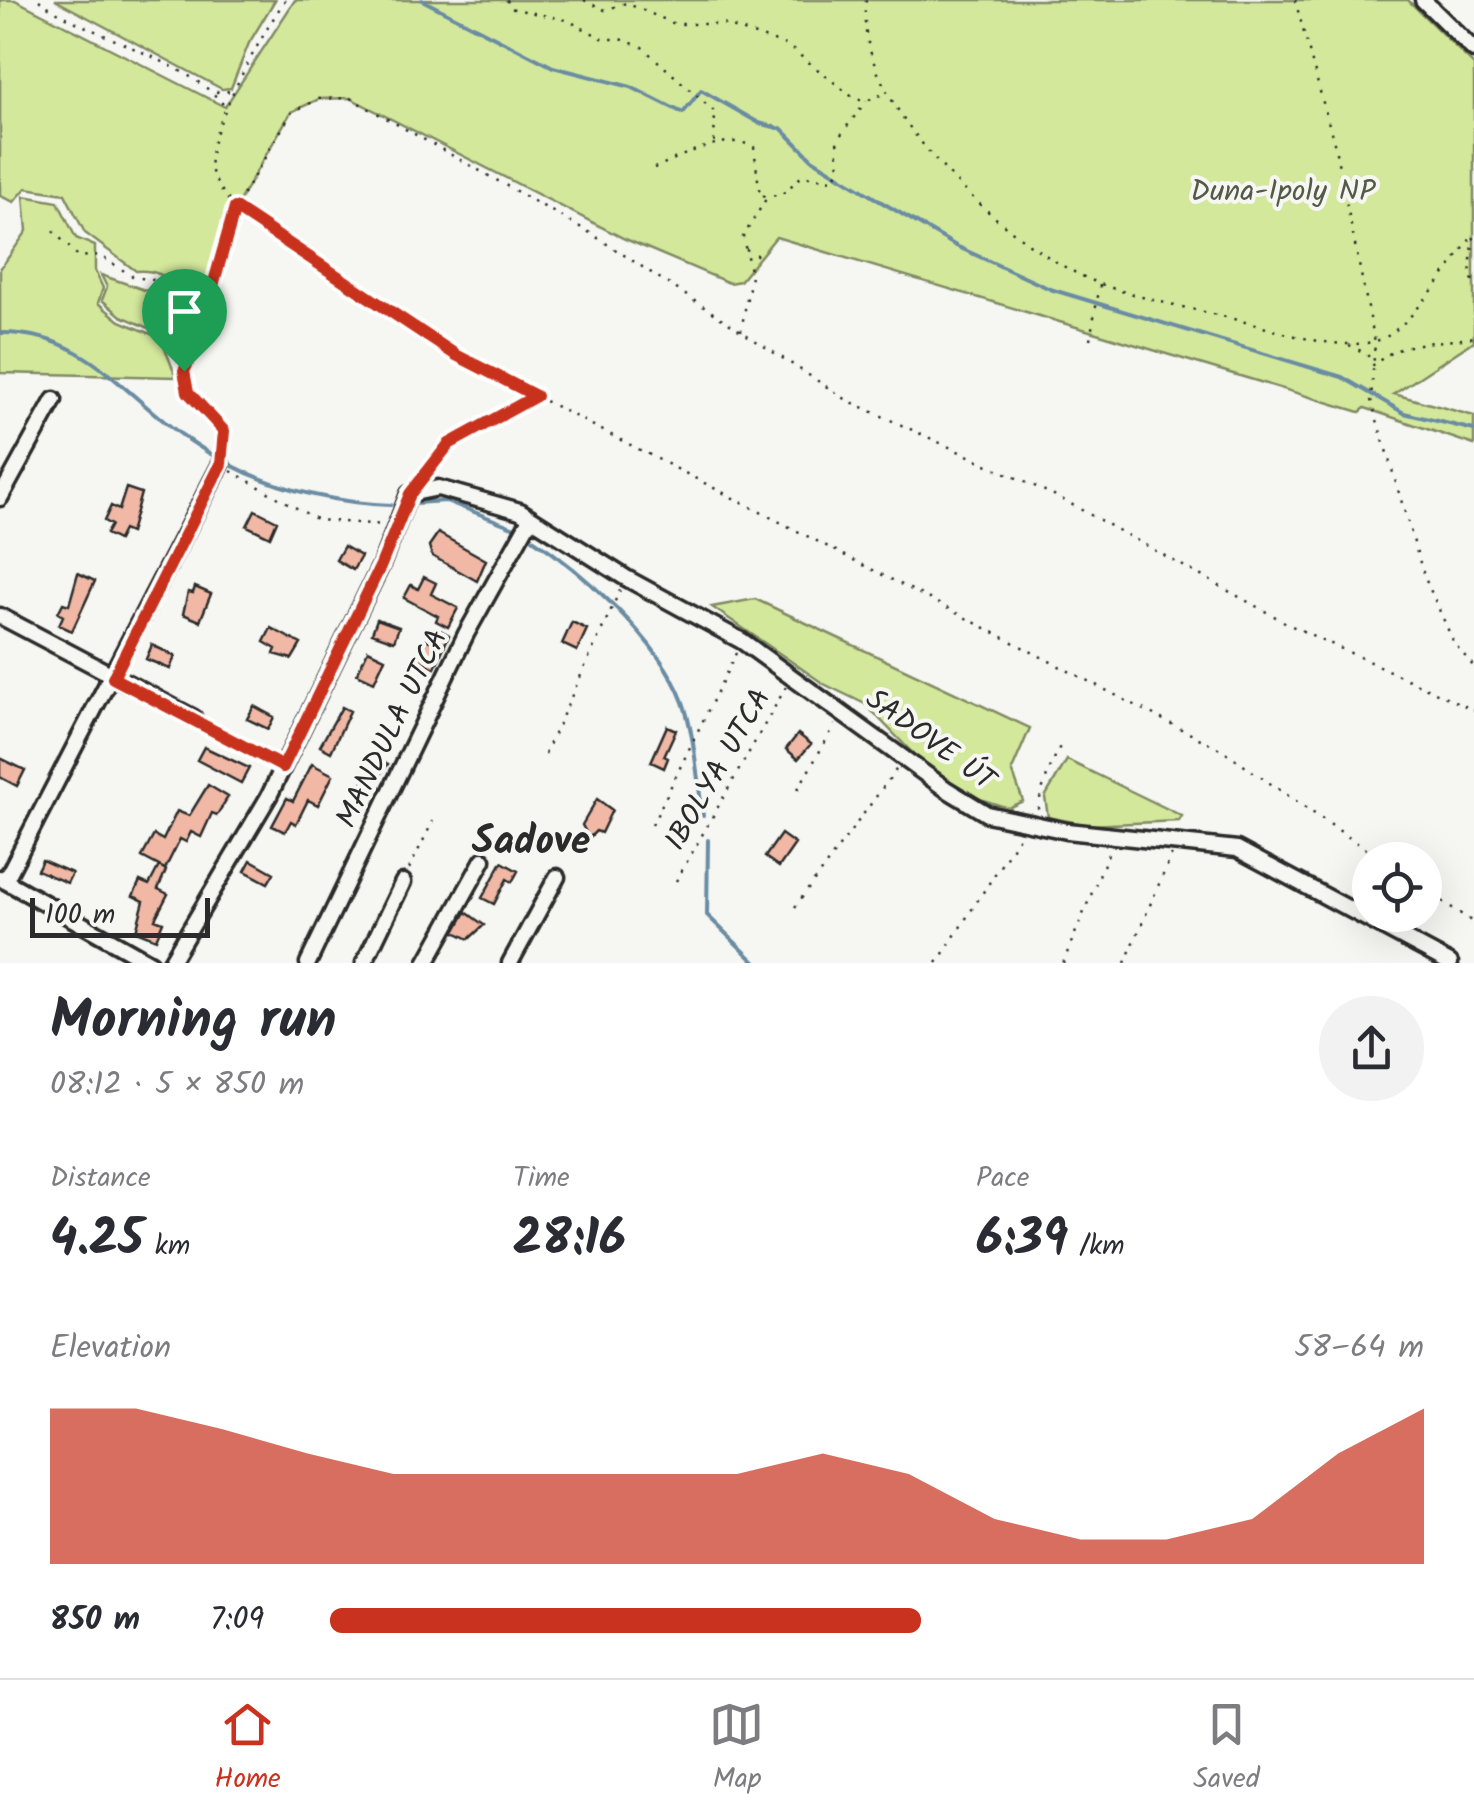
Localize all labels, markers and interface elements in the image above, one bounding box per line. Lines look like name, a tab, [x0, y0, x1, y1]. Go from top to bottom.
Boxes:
park label: Duna-Ipoly NP	[1191, 168, 1376, 216]
pin	[142, 269, 227, 372]
icon: arrive	[157, 284, 212, 339]
street label: MANDULA UTCA	[324, 621, 462, 837]
street label: SADOVE ÚT	[855, 677, 1008, 806]
street label: IBOLYA UTCA	[653, 680, 785, 860]
district label: Sadove	[472, 810, 590, 874]
map controls	[1352, 842, 1442, 932]
button: locate	[1352, 842, 1442, 932]
scale bar	[30, 893, 210, 938]
text: 100 m	[45, 893, 115, 938]
text: Morning run	[50, 979, 337, 1066]
button: share	[1319, 996, 1424, 1101]
text: 08:12 · 5 × 850 m	[50, 1060, 304, 1111]
text: Distance	[50, 1156, 151, 1201]
text: Time	[513, 1156, 570, 1201]
text: Pace	[976, 1156, 1029, 1201]
text: 4.25	[50, 1201, 144, 1281]
text: 28:16	[513, 1201, 626, 1281]
text: 6:39	[976, 1201, 1068, 1281]
text: km	[144, 1224, 190, 1269]
text: /km	[1068, 1224, 1125, 1269]
text: Elevation	[50, 1323, 171, 1374]
text: 58–64 m	[1294, 1323, 1424, 1374]
text: 850 m	[50, 1595, 140, 1646]
text: 7:09	[210, 1595, 264, 1646]
tab: Home	[214, 1697, 281, 1802]
tab: Map	[709, 1697, 764, 1802]
tab: Saved	[1193, 1697, 1260, 1802]

